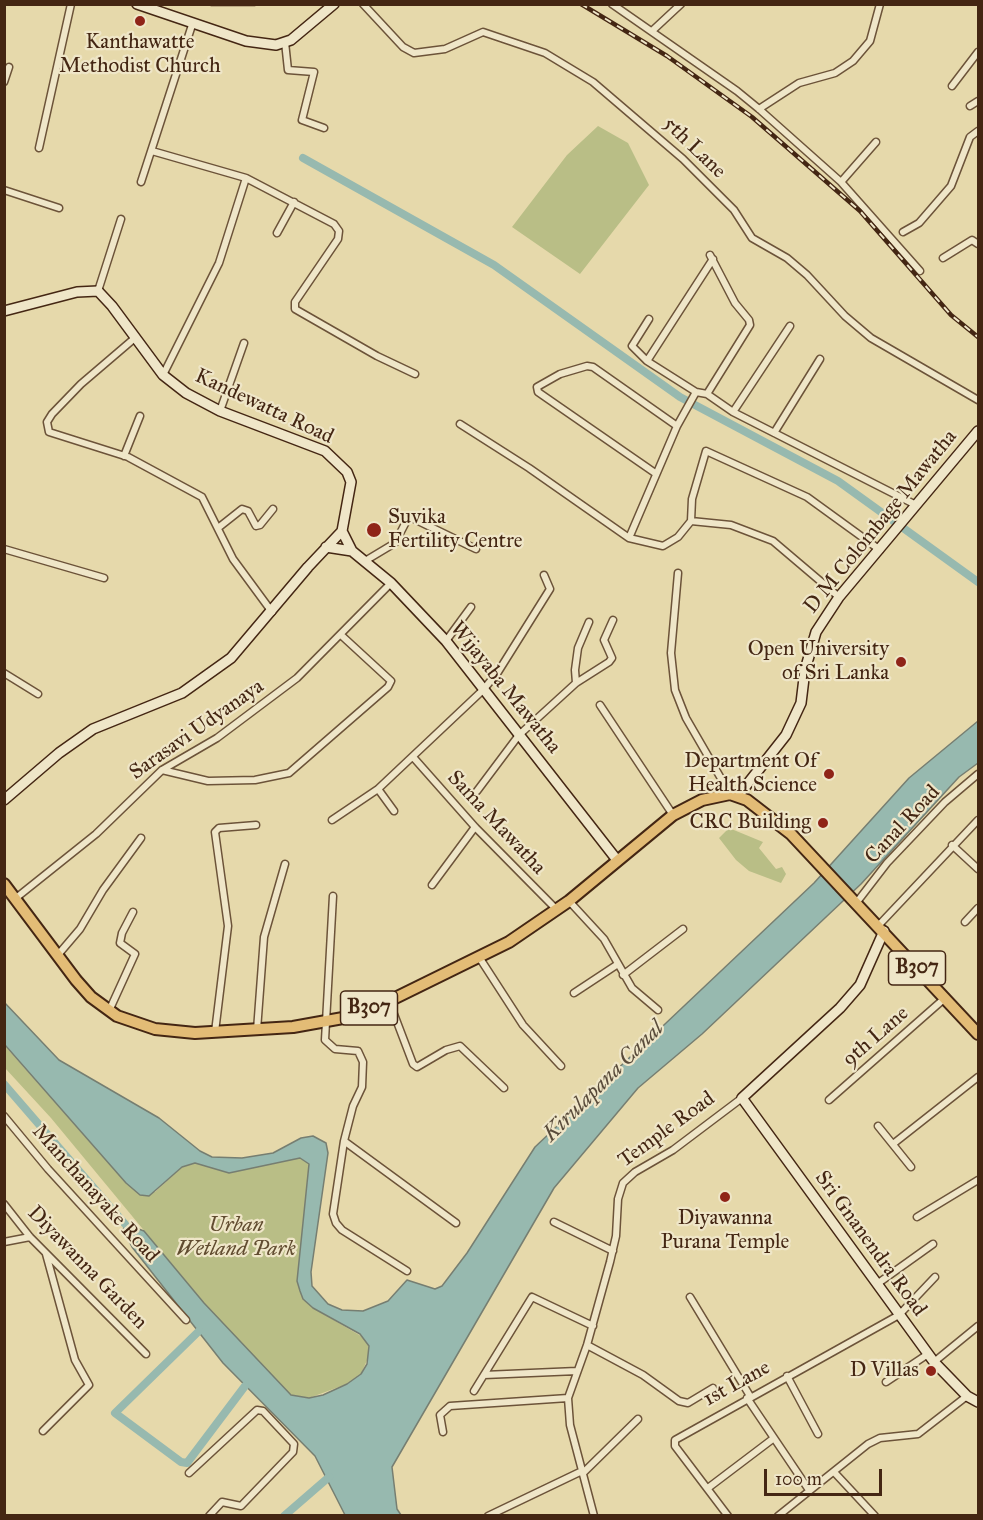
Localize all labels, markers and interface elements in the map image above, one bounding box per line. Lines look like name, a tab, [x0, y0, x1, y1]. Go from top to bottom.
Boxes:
marker: Kanthawatte Methodist Church	[133, 14, 147, 28]
place label: Kanthawatte Methodist Church	[59, 30, 221, 80]
street label: 5th Lane	[657, 112, 731, 184]
street label: Kandewatta Road	[191, 364, 337, 450]
street label: D M Colombage Mawatha	[799, 425, 963, 619]
place label: Suvika Fertility Centre	[388, 505, 522, 555]
marker: Suvika Fertility Centre	[365, 521, 383, 539]
street label: Wijayaba Mawatha	[444, 617, 566, 759]
place label: Open University of Sri Lanka	[748, 637, 889, 687]
marker: Open University of Sri Lanka	[894, 655, 908, 669]
street label: Sarasavi Udyanaya	[125, 674, 269, 786]
place label: Department Of Health Science	[684, 749, 817, 799]
street label: Sama Mawatha	[441, 766, 551, 880]
marker: Department Of Health Science	[822, 767, 836, 781]
street label: Canal Road	[860, 780, 946, 870]
place label: CRC Building	[690, 810, 811, 836]
marker: CRC Building	[816, 816, 830, 830]
road number: B307	[888, 951, 946, 985]
road number: B307	[340, 991, 398, 1025]
street label: 9th Lane	[838, 1001, 914, 1073]
water label: Kirulapana Canal	[538, 1016, 670, 1148]
street label: Temple Road	[614, 1087, 720, 1173]
street label: Manchanayake Road	[26, 1120, 164, 1268]
street label: Sri Gnanendra Road	[809, 1166, 931, 1322]
marker: Diyawanna Purana Temple	[718, 1190, 732, 1204]
street label: Diyawanna Garden	[22, 1201, 152, 1335]
place label: Diyawanna Purana Temple	[661, 1206, 789, 1256]
park label: Urban Wetland Park	[176, 1213, 296, 1263]
street label: 1st Lane	[699, 1355, 775, 1413]
place label: D Villas	[850, 1358, 919, 1384]
marker: D Villas	[924, 1364, 938, 1378]
scale bar	[767, 1457, 886, 1495]
text: 100 m	[775, 1468, 822, 1490]

